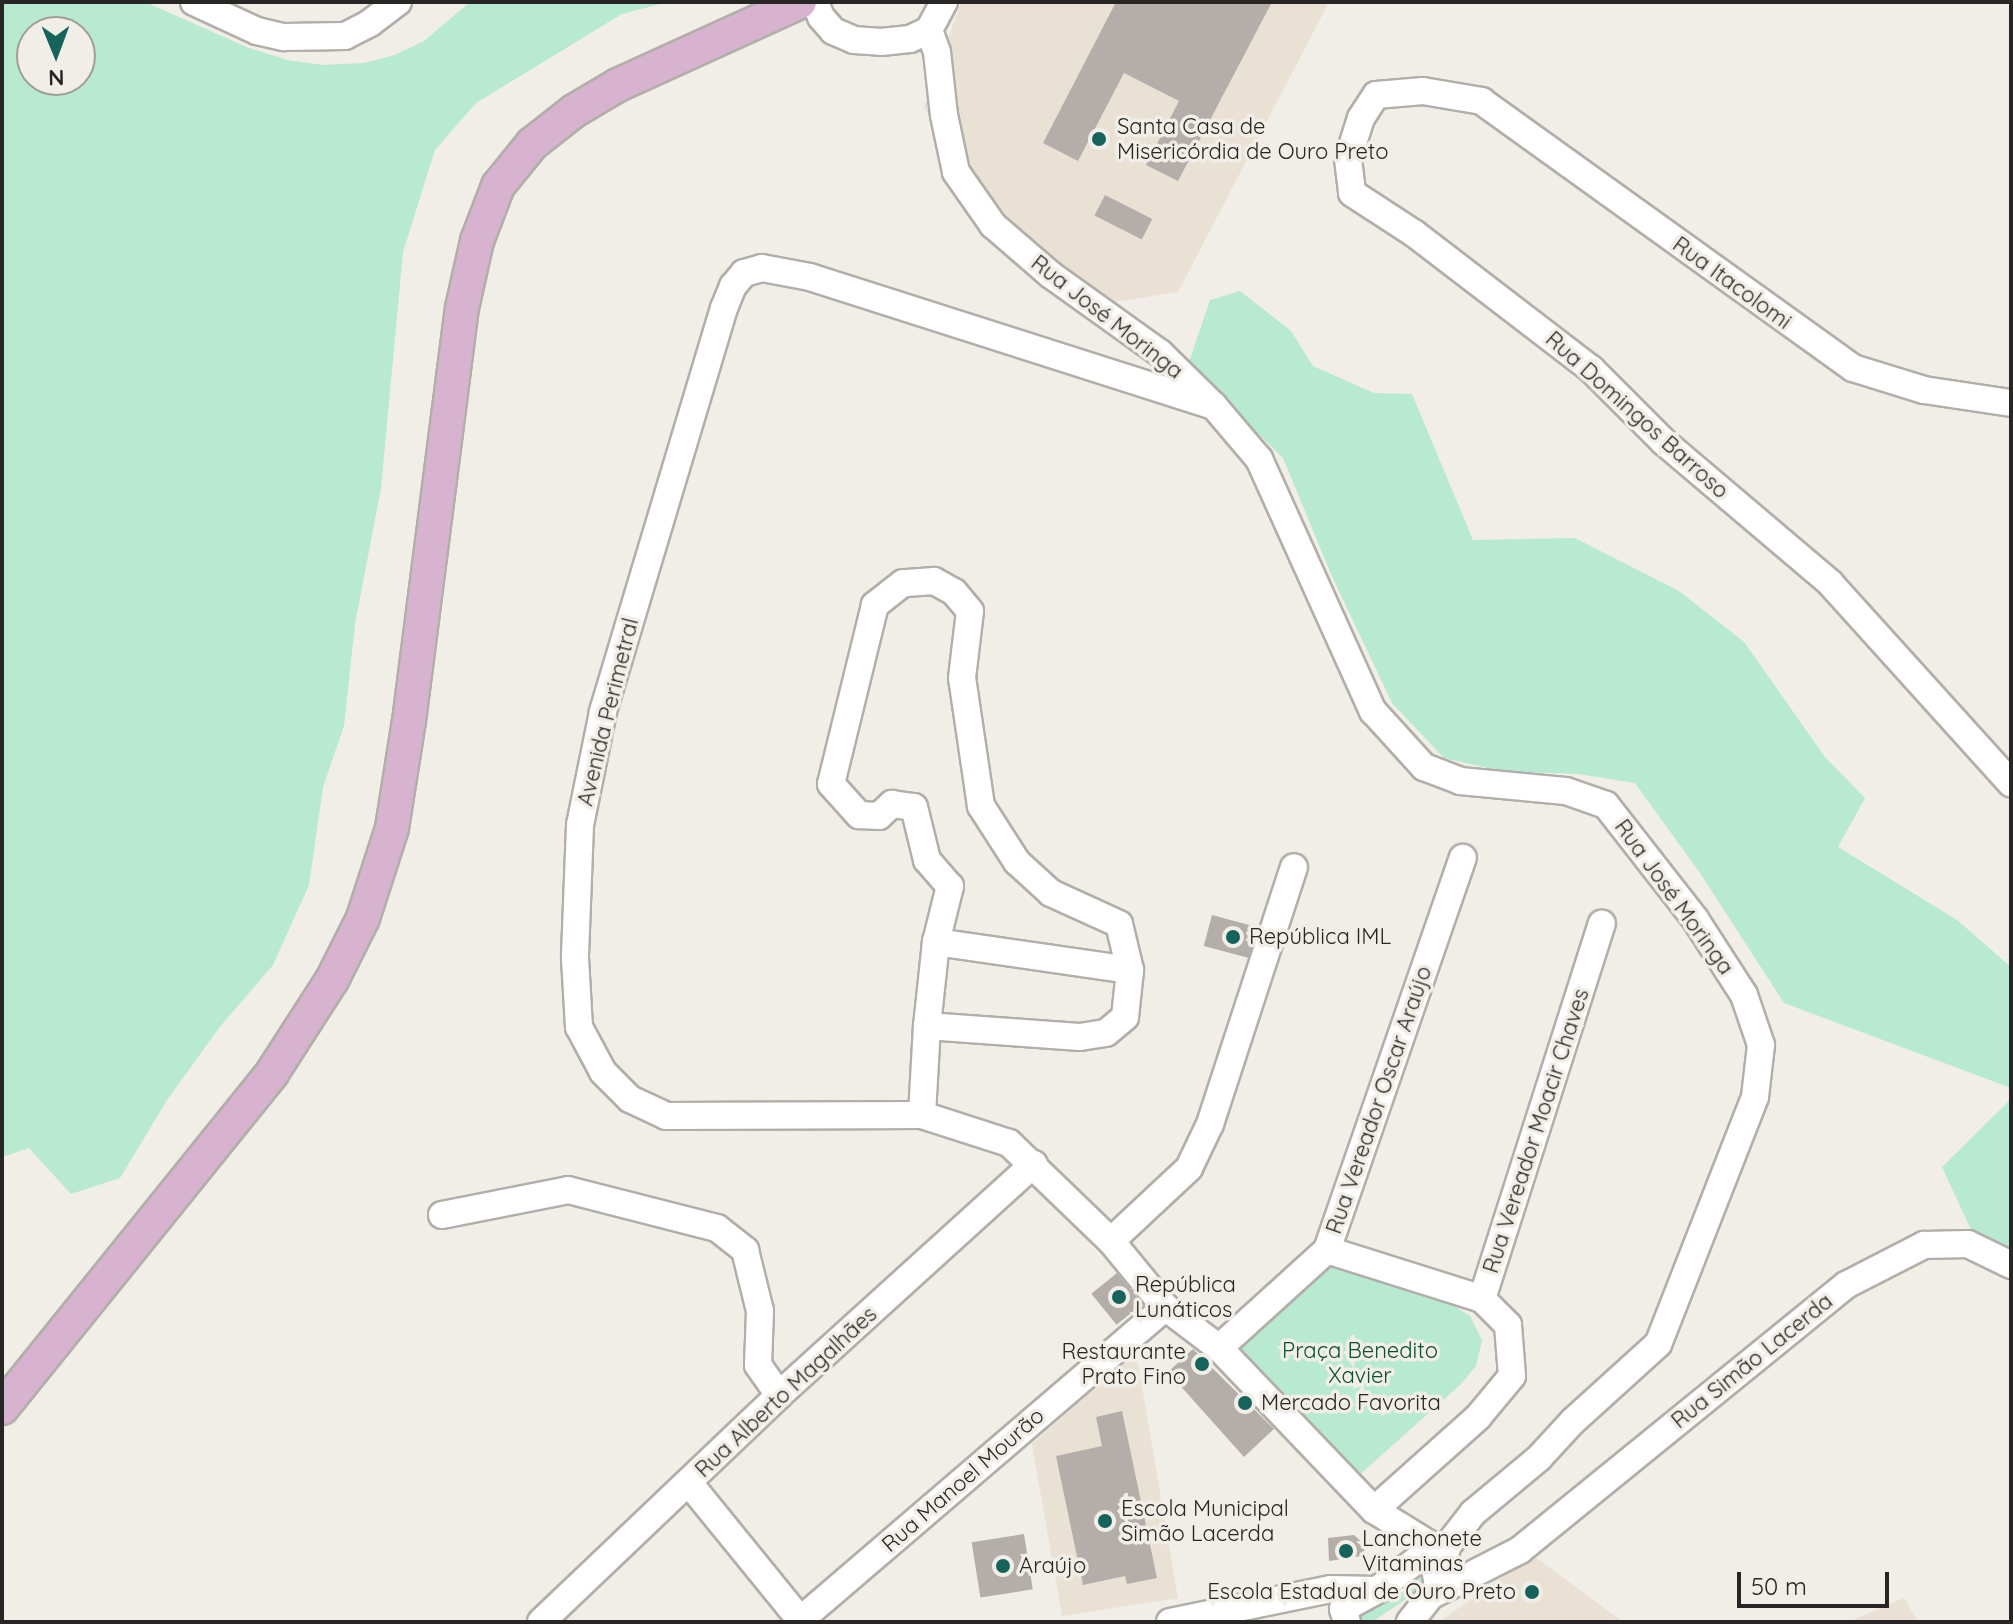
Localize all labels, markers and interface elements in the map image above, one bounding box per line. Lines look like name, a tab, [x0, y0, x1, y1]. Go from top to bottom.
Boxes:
north arrow	[16, 16, 96, 96]
text: N	[48, 64, 65, 92]
place label: Santa Casa de Misericórdia de Ouro Preto	[1117, 113, 1388, 164]
marker: Santa Casa de Misericórdia de Ouro Preto	[1088, 128, 1110, 150]
street label: Rua Itacolomi	[1668, 231, 1796, 335]
street label: Rua José Moringa	[1026, 250, 1188, 384]
street label: Rua Domingos Barroso	[1540, 326, 1734, 504]
street label: Avenida Perimetral	[572, 615, 644, 809]
street label: Rua José Moringa	[1609, 814, 1739, 980]
place label: República IML	[1249, 924, 1391, 950]
marker: República IML	[1224, 928, 1242, 946]
street label: Rua Vereador Oscar Araújo	[1321, 963, 1437, 1237]
street label: Rua Vereador Moacir Chaves	[1477, 985, 1595, 1277]
place label: República Lunáticos	[1135, 1271, 1236, 1322]
marker: República Lunáticos	[1110, 1288, 1128, 1306]
street label: Rua Simão Lacerda	[1666, 1288, 1838, 1434]
street label: Rua Alberto Magalhães	[690, 1301, 882, 1483]
park label: Praça Benedito Xavier	[1282, 1337, 1438, 1388]
place label: Restaurante Prato Fino	[1062, 1338, 1186, 1390]
marker: Restaurante Prato Fino	[1193, 1355, 1211, 1373]
place label: Mercado Favorita	[1261, 1390, 1441, 1416]
marker: Mercado Favorita	[1236, 1394, 1254, 1412]
street label: Rua Manoel Mourão	[877, 1402, 1049, 1558]
place label: Escola Municipal Simão Lacerda	[1121, 1495, 1289, 1546]
marker: Escola Municipal Simão Lacerda	[1096, 1512, 1114, 1530]
place label: Lanchonete Vitaminas	[1362, 1525, 1482, 1576]
marker: Lanchonete Vitaminas	[1337, 1542, 1355, 1560]
place label: Araújo	[1019, 1553, 1086, 1579]
scale bar	[1741, 1556, 1893, 1606]
marker: Araújo	[994, 1557, 1012, 1575]
text: 50 m	[1751, 1571, 1807, 1601]
place label: Escola Estadual de Ouro Preto	[1207, 1579, 1516, 1605]
marker: Escola Estadual de Ouro Preto	[1523, 1583, 1541, 1601]

